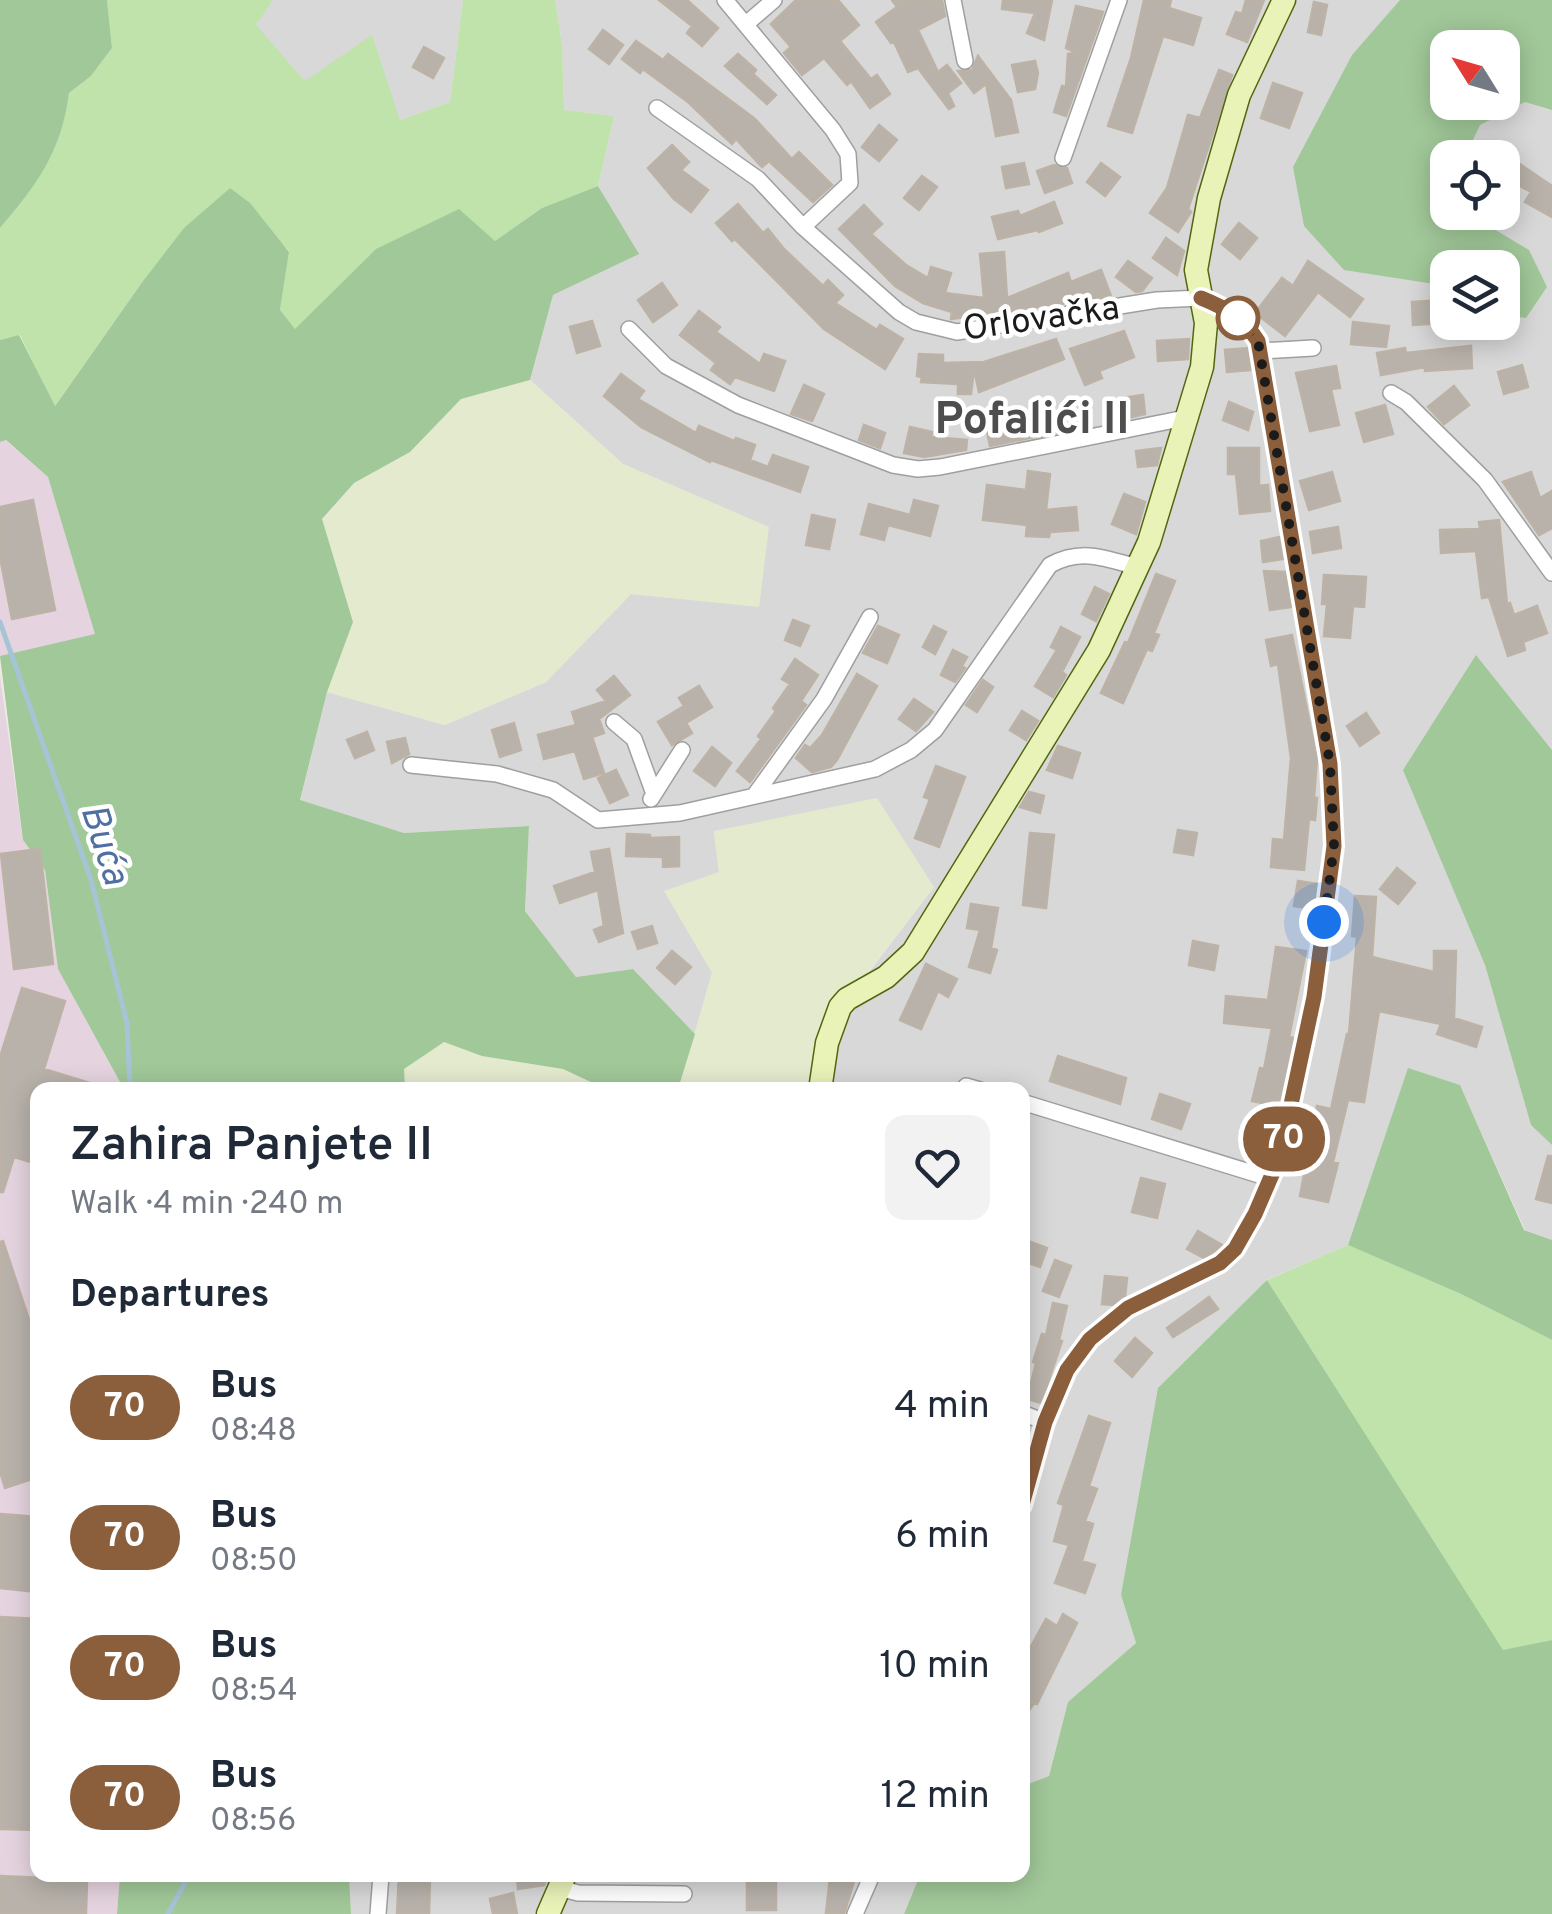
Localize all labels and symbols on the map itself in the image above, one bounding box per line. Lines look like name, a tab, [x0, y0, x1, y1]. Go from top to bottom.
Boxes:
north arrow	[1430, 30, 1520, 120]
street label: Orlovačka	[960, 287, 1123, 353]
unlabelled marker	[1217, 297, 1259, 339]
district label: Pofalići II	[934, 393, 1130, 450]
water label: Buća	[67, 798, 139, 892]
your location	[1299, 897, 1349, 947]
line badge: 70	[1239, 1106, 1329, 1172]

